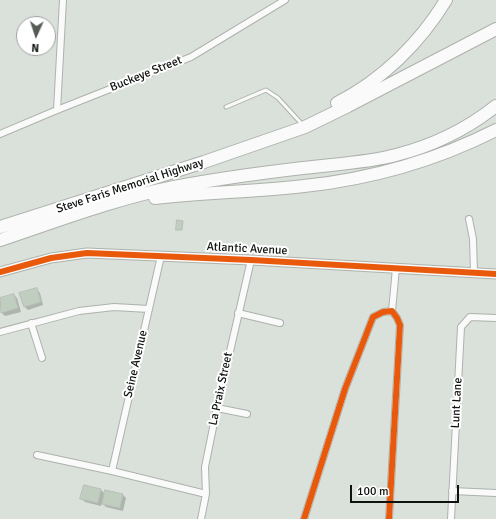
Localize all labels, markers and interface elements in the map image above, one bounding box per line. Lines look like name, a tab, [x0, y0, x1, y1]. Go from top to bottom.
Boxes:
north arrow	[16, 16, 56, 56]
text: N	[31, 41, 40, 54]
street label: Buckeye Street	[108, 53, 184, 95]
street label: Steve Faris Memorial Highway	[55, 155, 205, 217]
street label: Atlantic Avenue	[206, 240, 288, 258]
street label: Seine Avenue	[121, 329, 151, 399]
street label: La Praix Street	[206, 351, 236, 427]
street label: Lunt Lane	[448, 377, 466, 429]
scale bar	[352, 477, 461, 503]
text: 100 m	[357, 484, 389, 499]

